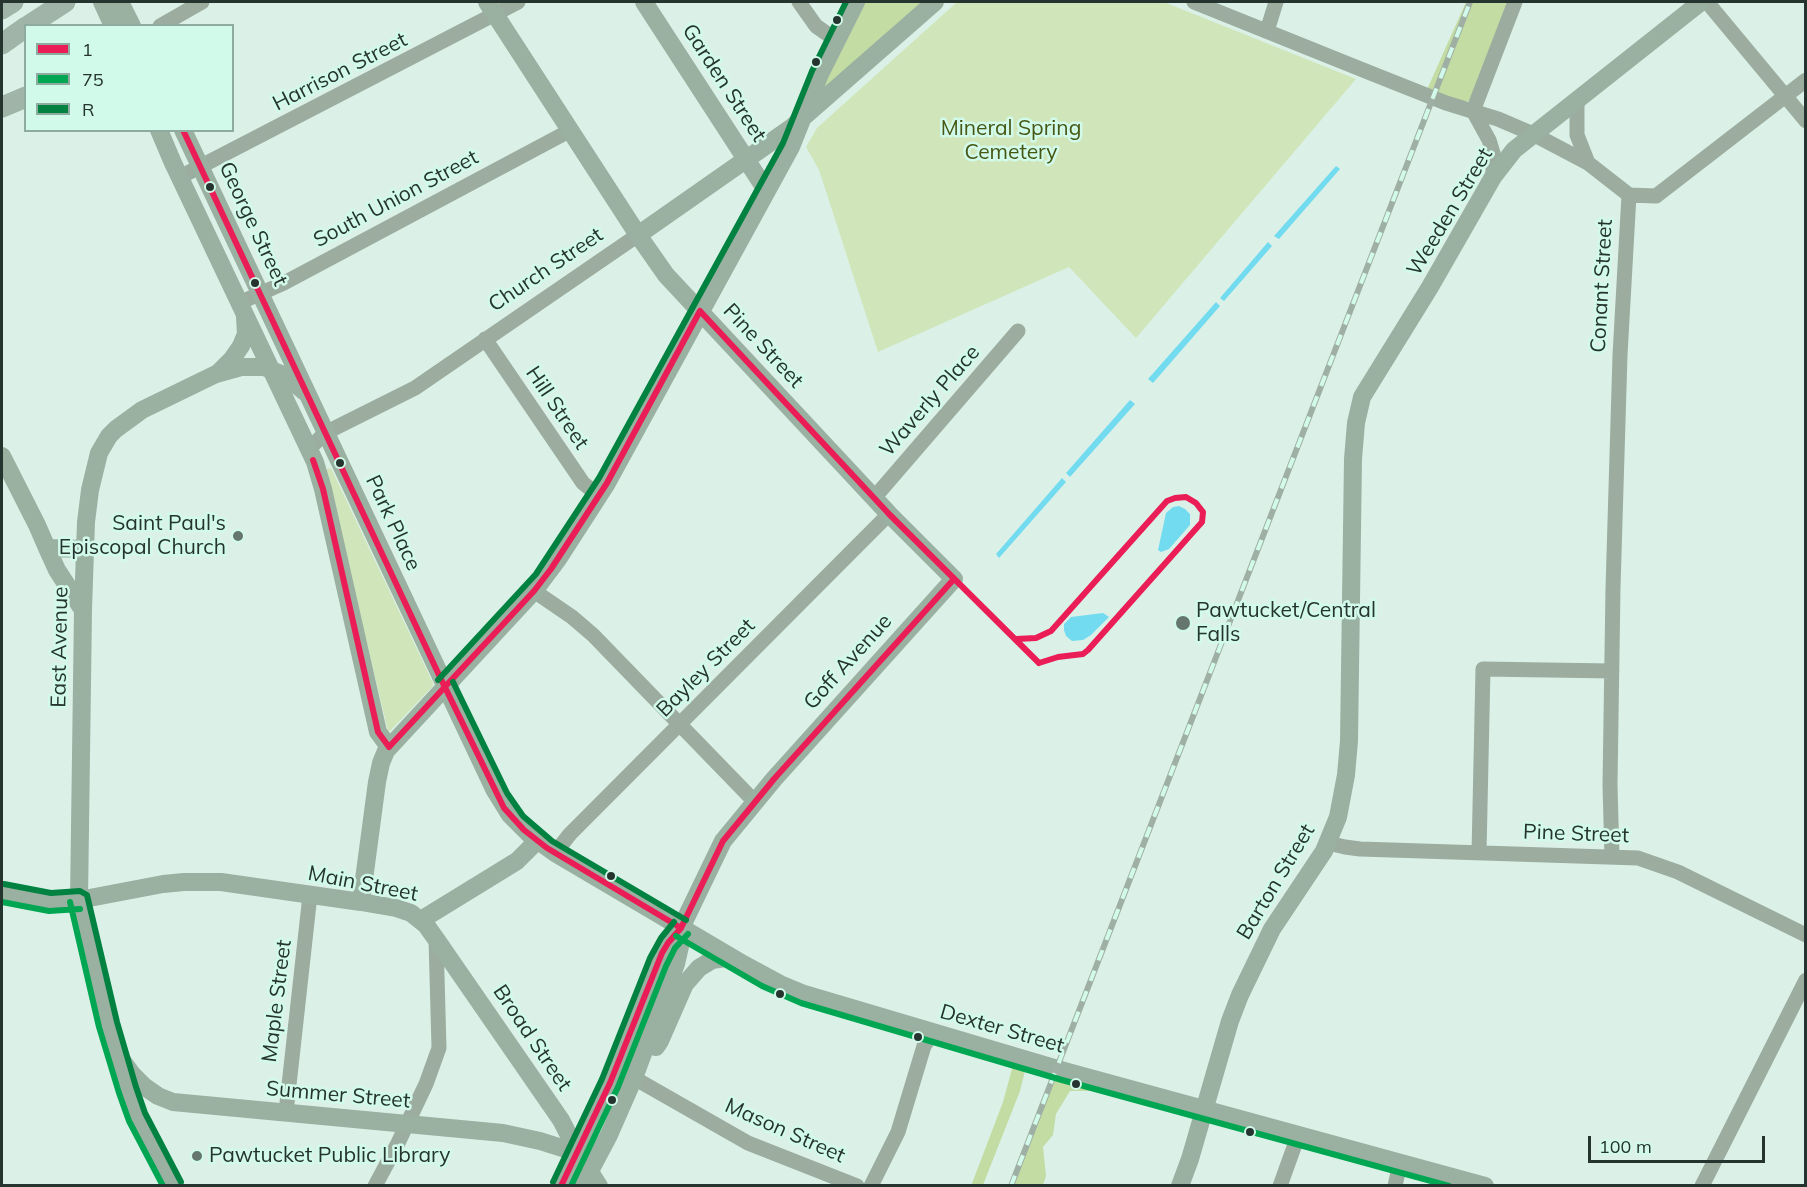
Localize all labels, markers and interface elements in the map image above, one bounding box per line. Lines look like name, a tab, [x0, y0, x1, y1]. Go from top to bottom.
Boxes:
unlabelled marker	[831, 14, 843, 26]
street label: Garden Street	[677, 19, 771, 147]
legend	[24, 24, 234, 132]
street label: Harrison Street	[269, 27, 411, 117]
text: 1	[82, 38, 93, 61]
unlabelled marker	[810, 56, 822, 68]
text: 75	[82, 68, 104, 91]
text: R	[82, 98, 94, 121]
park label: Mineral Spring Cemetery	[941, 116, 1081, 166]
street label: Weeden Street	[1402, 143, 1498, 281]
street label: South Union Street	[309, 145, 483, 253]
street label: George Street	[213, 158, 293, 290]
unlabelled marker	[204, 181, 216, 193]
street label: Conant Street	[1586, 219, 1618, 353]
street label: Church Street	[484, 222, 608, 318]
unlabelled marker	[249, 277, 261, 289]
street label: Pine Street	[718, 299, 808, 393]
street label: Waverly Place	[875, 340, 985, 462]
street label: Hill Street	[520, 362, 594, 454]
unlabelled marker	[334, 457, 346, 469]
street label: Park Place	[360, 471, 426, 575]
place label: Saint Paul's Episcopal Church	[59, 511, 226, 561]
marker: Saint Paul's Episcopal Church	[231, 529, 245, 543]
street label: East Avenue	[46, 586, 74, 708]
place label: Pawtucket/Central Falls	[1196, 598, 1376, 648]
street label: Goff Avenue	[799, 609, 897, 715]
street label: Bayley Street	[652, 614, 760, 722]
marker: Pawtucket/Central Falls	[1174, 614, 1192, 632]
street label: Barton Street	[1232, 820, 1320, 944]
street label: Pine Street	[1523, 820, 1629, 848]
street label: Main Street	[306, 861, 420, 907]
unlabelled marker	[605, 870, 617, 882]
street label: Maple Street	[257, 938, 297, 1064]
street label: Broad Street	[487, 980, 577, 1096]
unlabelled marker	[774, 988, 786, 1000]
street label: Dexter Street	[937, 999, 1067, 1059]
unlabelled marker	[912, 1031, 924, 1043]
street label: Summer Street	[265, 1076, 411, 1114]
unlabelled marker	[1070, 1078, 1082, 1090]
street label: Mason Street	[721, 1093, 849, 1169]
unlabelled marker	[606, 1094, 618, 1106]
scale bar	[1591, 1124, 1768, 1162]
unlabelled marker	[1244, 1126, 1256, 1138]
text: 100 m	[1599, 1135, 1652, 1158]
place label: Pawtucket Public Library	[209, 1143, 450, 1169]
marker: Pawtucket Public Library	[190, 1149, 204, 1163]

